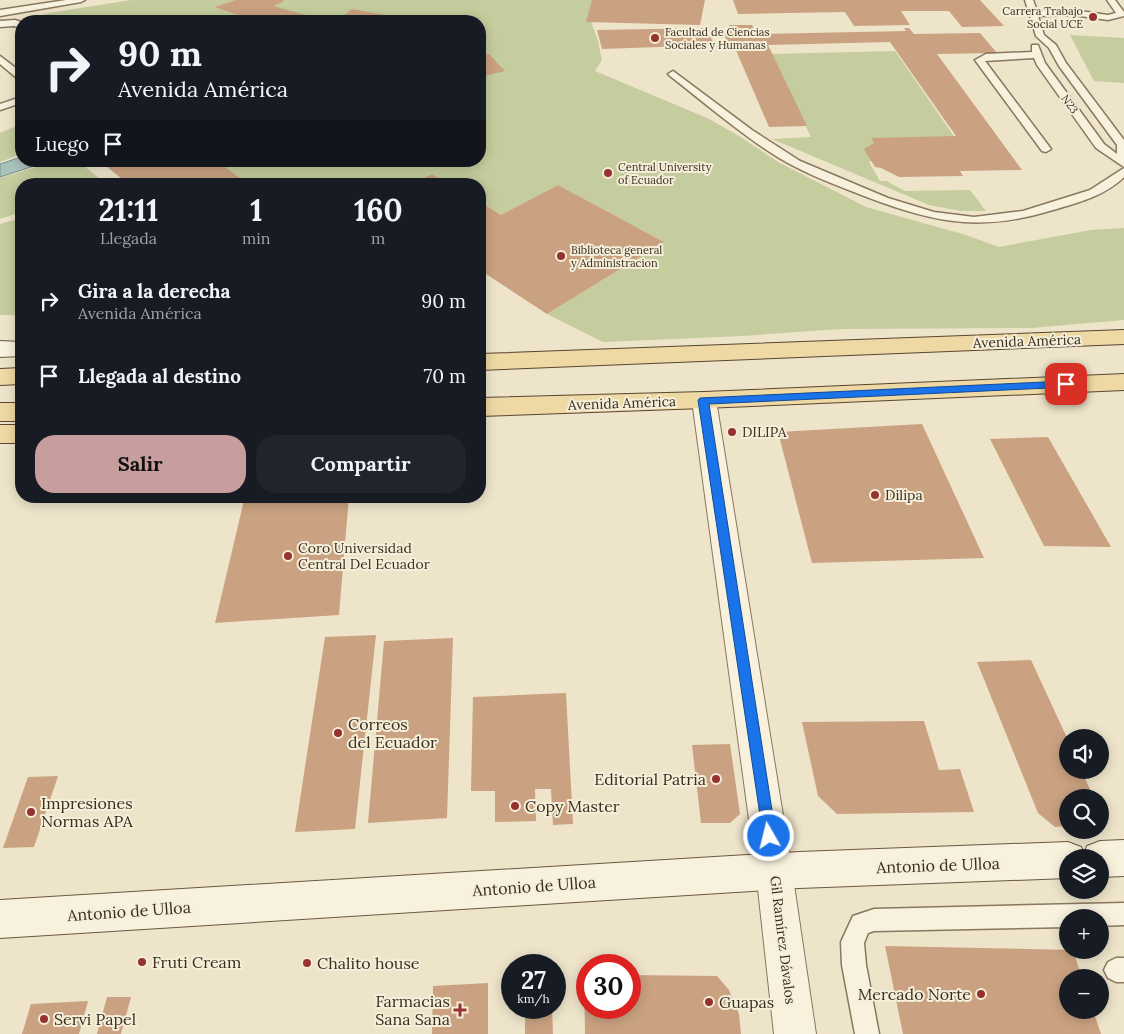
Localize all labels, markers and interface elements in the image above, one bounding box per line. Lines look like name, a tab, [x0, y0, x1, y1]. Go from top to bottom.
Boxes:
place label: Carrera Trabajo Social UCE	[1002, 4, 1083, 31]
marker: Carrera Trabajo Social UCE	[1087, 11, 1099, 23]
place label: Facultad de Ciencias Sociales y Humanas	[665, 25, 770, 52]
text: 90 m	[118, 31, 202, 76]
marker: Facultad de Ciencias Sociales y Humanas	[649, 32, 661, 44]
icon: right	[35, 35, 100, 100]
text: Avenida América	[118, 75, 288, 103]
street label: N23	[1058, 92, 1082, 116]
icon: arrive	[99, 130, 127, 158]
text: Luego	[35, 132, 89, 156]
place label: Central University of Ecuador	[618, 160, 712, 187]
marker: Central University of Ecuador	[602, 167, 614, 179]
text: 21:11	[98, 191, 159, 229]
text: 1	[250, 191, 262, 229]
text: 160	[354, 191, 403, 229]
text: Llegada	[100, 228, 157, 248]
text: min	[242, 228, 271, 248]
text: m	[371, 228, 385, 248]
place label: Biblioteca general y Administracion	[571, 243, 662, 270]
marker: Biblioteca general y Administracion	[555, 250, 567, 262]
text: Gira a la derecha	[78, 279, 231, 303]
icon: right	[35, 287, 63, 315]
text: 90 m	[421, 289, 466, 313]
text: Avenida América	[78, 303, 202, 323]
street label: Avenida América	[972, 330, 1081, 352]
icon: arrive	[35, 362, 63, 390]
pin	[1045, 363, 1087, 405]
text: Llegada al destino	[78, 364, 241, 388]
text: 70 m	[423, 364, 466, 388]
icon: arrive	[1052, 370, 1080, 398]
street label: Avenida América	[567, 392, 676, 414]
place label: DILIPA	[742, 423, 787, 441]
marker: DILIPA	[726, 426, 738, 438]
button: Salir	[35, 435, 246, 493]
button: Compartir	[256, 435, 466, 493]
place label: Dilipa	[885, 486, 923, 504]
marker: Dilipa	[869, 489, 881, 501]
place label: Coro Universidad Central Del Ecuador	[298, 539, 430, 573]
marker: Coro Universidad Central Del Ecuador	[282, 550, 294, 562]
place label: Correos del Ecuador	[348, 714, 437, 752]
marker: Correos del Ecuador	[332, 727, 344, 739]
map controls	[1059, 729, 1109, 1019]
button: sound	[1059, 729, 1109, 779]
place label: Editorial Patria	[594, 769, 706, 789]
marker: Editorial Patria	[710, 773, 722, 785]
button: search	[1059, 789, 1109, 839]
place label: Impresiones Normas APA	[41, 793, 134, 831]
place label: Copy Master	[525, 796, 620, 816]
marker: Copy Master	[509, 800, 521, 812]
marker: Impresiones Normas APA	[25, 806, 37, 818]
position arrow	[742, 809, 794, 861]
button: layers	[1059, 849, 1109, 899]
street label: Antonio de Ulloa	[875, 853, 1000, 877]
street label: Antonio de Ulloa	[471, 872, 596, 900]
street label: Gil Ramírez Dávalos	[766, 875, 800, 1005]
street label: Antonio de Ulloa	[66, 897, 191, 925]
button: +	[1059, 909, 1109, 959]
place label: Fruti Cream	[152, 952, 241, 972]
place label: Chalito house	[317, 953, 420, 973]
speed limit sign: 30	[576, 954, 641, 1019]
marker: Fruti Cream	[136, 956, 148, 968]
marker: Chalito house	[301, 957, 313, 969]
text: 27	[521, 964, 546, 996]
button: −	[1059, 969, 1109, 1019]
place label: Mercado Norte	[858, 984, 971, 1004]
marker: Mercado Norte	[975, 988, 987, 1000]
place label: Farmacias Sana Sana	[375, 991, 450, 1029]
text: km/h	[517, 991, 550, 1006]
place label: Guapas	[719, 992, 774, 1012]
marker: Guapas	[703, 996, 715, 1008]
marker: Farmacias Sana Sana	[454, 1004, 466, 1016]
place label: Servi Papel	[54, 1009, 136, 1029]
marker: Servi Papel	[38, 1013, 50, 1025]

